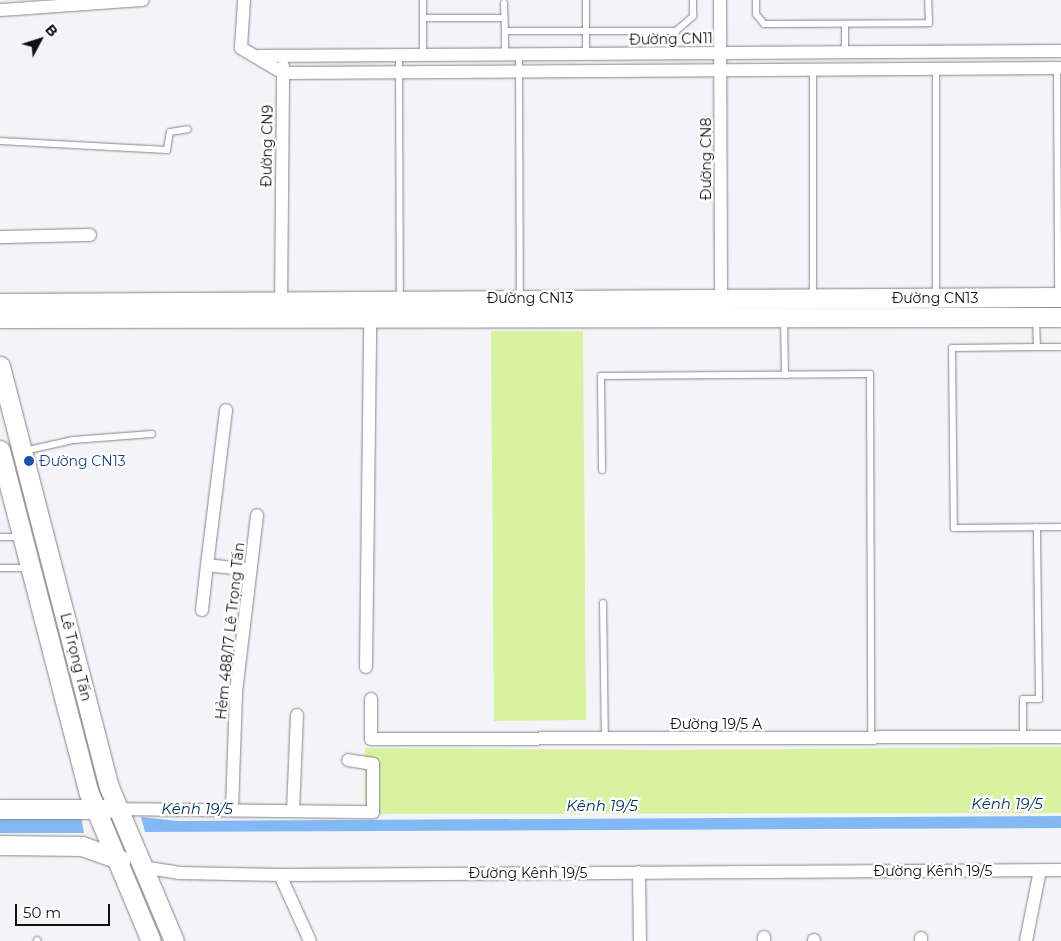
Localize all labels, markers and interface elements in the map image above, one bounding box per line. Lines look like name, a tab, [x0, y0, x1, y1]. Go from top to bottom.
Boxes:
north arrow	[15, 15, 65, 65]
text: B	[41, 20, 62, 40]
street label: Đường CN11	[629, 30, 713, 48]
street label: Đường CN9	[258, 105, 276, 187]
street label: Đường CN8	[698, 118, 714, 200]
street label: Đường CN13	[487, 290, 573, 306]
street label: Đường CN13	[892, 290, 978, 306]
place label: Đường CN13	[39, 453, 126, 469]
marker: Đường CN13	[23, 455, 35, 467]
street label: Hẻm 488/17 Lê Trọng Tấn	[212, 542, 248, 720]
street label: Lê Trọng Tấn	[57, 611, 95, 703]
street label: Đường 19/5 A	[670, 716, 762, 732]
water label: Kênh 19/5	[971, 795, 1043, 813]
water label: Kênh 19/5	[566, 797, 638, 815]
water label: Kênh 19/5	[161, 800, 233, 818]
street label: Đường Kênh 19/5	[874, 863, 992, 879]
street label: Đường Kênh 19/5	[469, 865, 587, 881]
scale bar	[18, 894, 112, 926]
text: 50 m	[23, 903, 61, 922]

